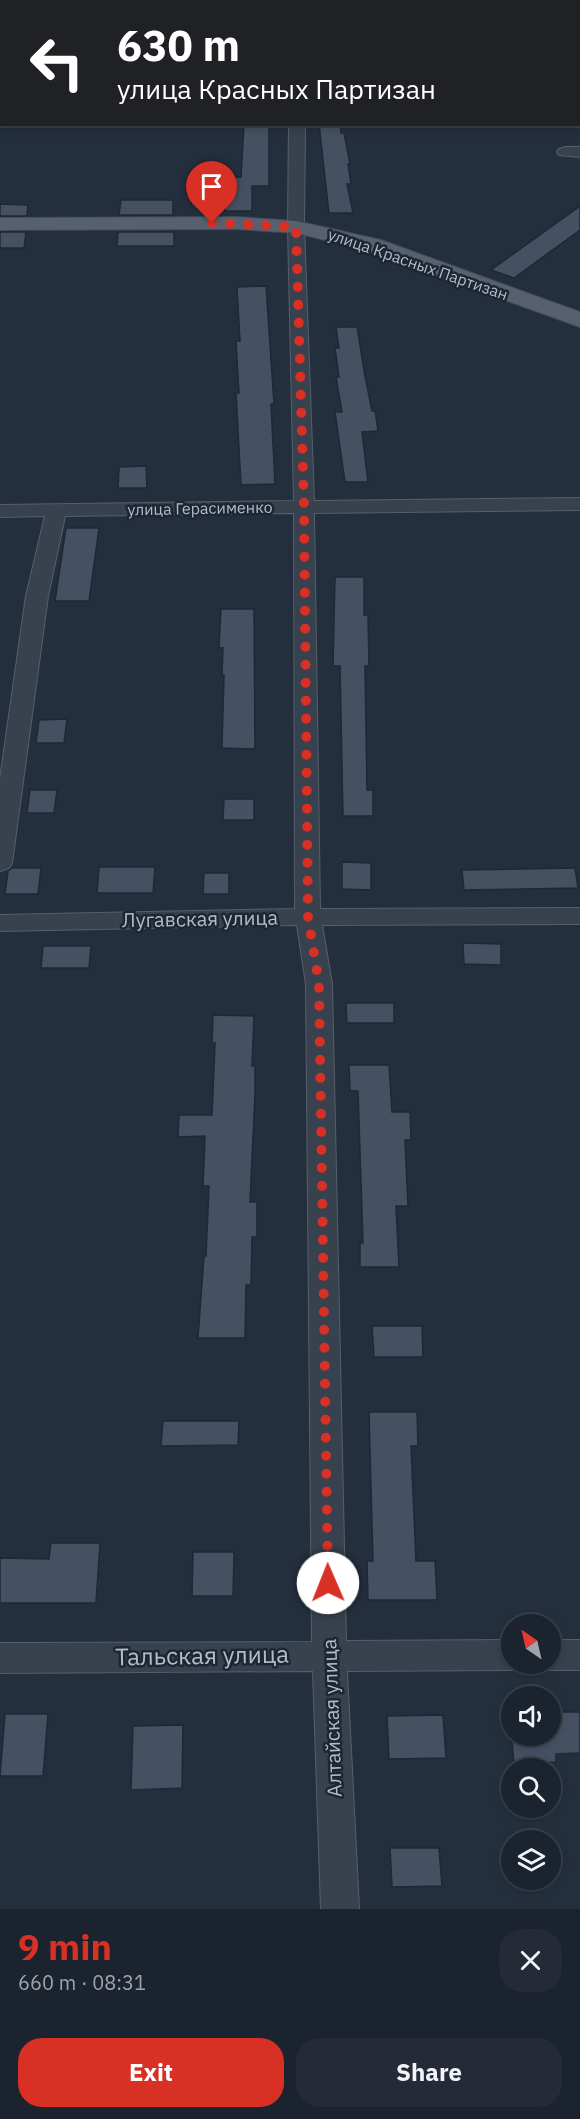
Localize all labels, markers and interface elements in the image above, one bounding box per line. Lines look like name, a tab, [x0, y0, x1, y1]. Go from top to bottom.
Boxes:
text: 630 m	[117, 18, 240, 73]
icon: left	[18, 24, 96, 102]
text: улица Красных Партизан	[117, 71, 436, 106]
pin	[186, 161, 237, 223]
icon: arrive	[195, 170, 228, 203]
street label: улица Красных Партизан	[325, 224, 511, 304]
street label: улица Герасименко	[127, 497, 273, 519]
street label: Лугавская улица	[122, 904, 279, 933]
position arrow	[296, 1551, 360, 1615]
north arrow	[501, 1614, 561, 1674]
map controls	[501, 1614, 561, 1890]
street label: Тальская улица	[115, 1637, 289, 1673]
street label: Алтайская улица	[315, 1638, 348, 1798]
button: sound	[501, 1686, 561, 1746]
button: search	[501, 1758, 561, 1818]
button: layers	[501, 1830, 561, 1890]
text: 9 min	[18, 1923, 112, 1970]
button: close	[499, 1929, 562, 1992]
text: 660 m · 08:31	[18, 1969, 146, 1996]
button: Exit	[18, 2038, 284, 2107]
button: Share	[296, 2038, 562, 2107]

